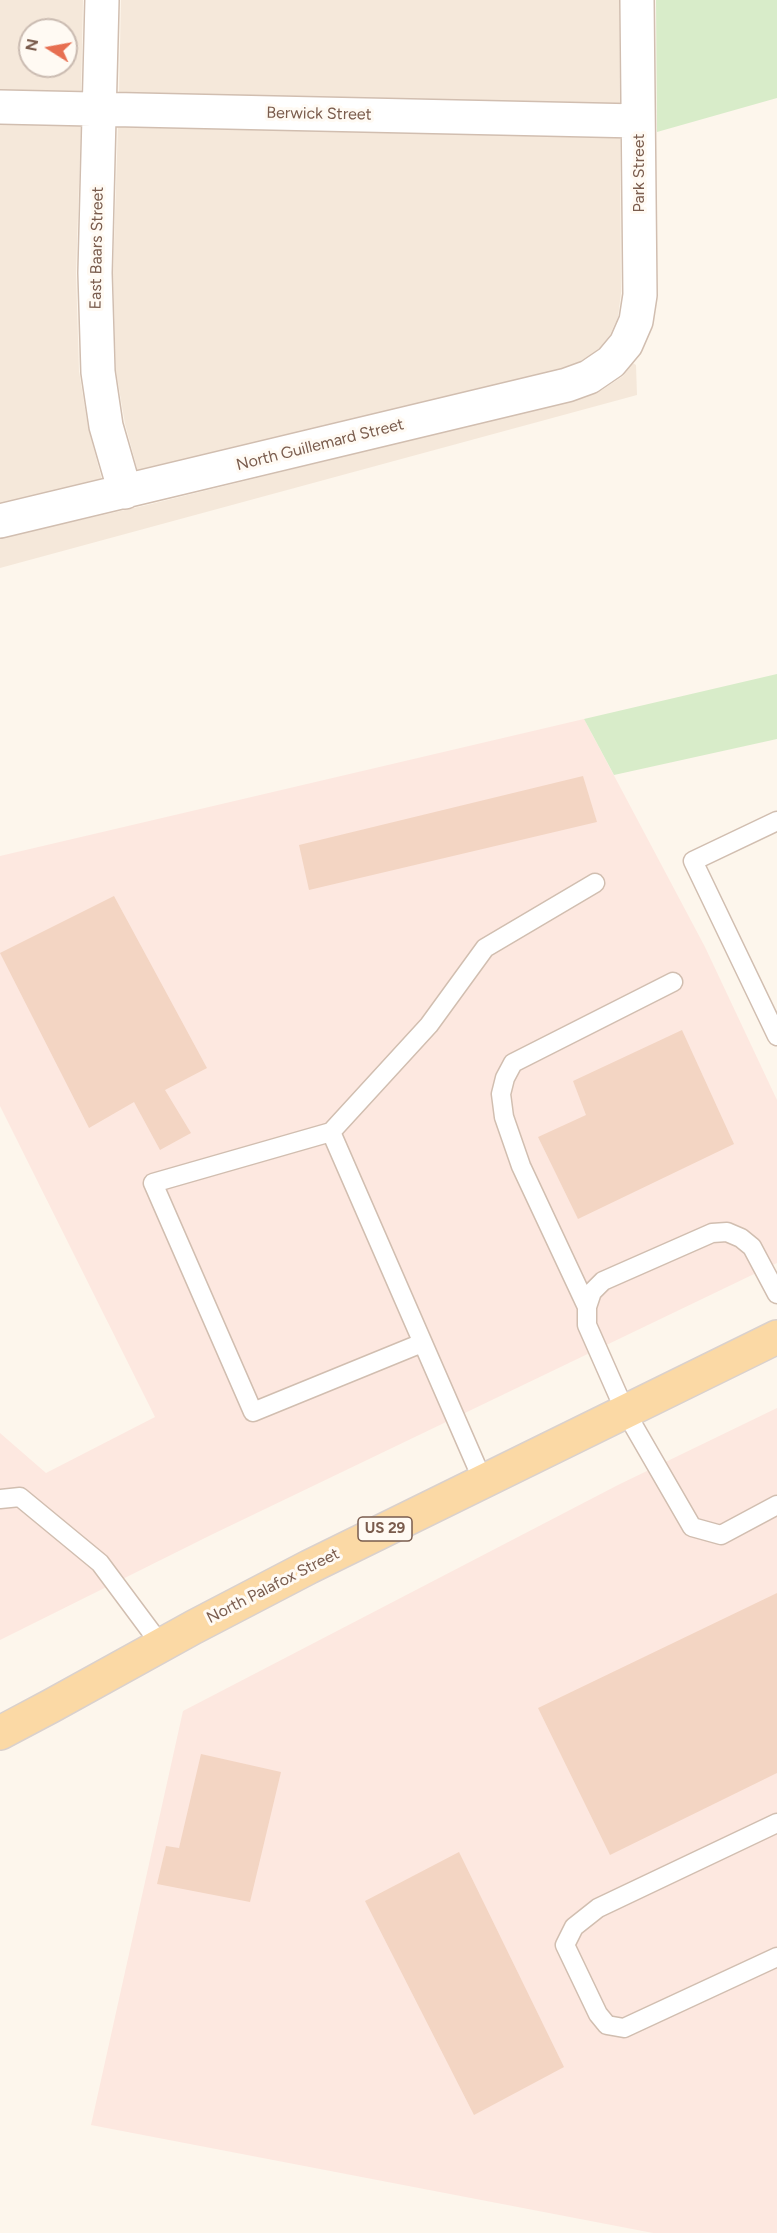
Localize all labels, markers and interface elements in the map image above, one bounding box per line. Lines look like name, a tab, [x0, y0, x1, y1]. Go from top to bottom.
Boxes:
north arrow	[18, 18, 78, 78]
text: N	[21, 37, 42, 53]
street label: Berwick Street	[266, 103, 372, 125]
street label: Park Street	[629, 133, 649, 213]
street label: East Baars Street	[86, 186, 108, 310]
street label: North Guillemard Street	[234, 415, 406, 475]
road number: US 29	[358, 1517, 412, 1541]
street label: North Palafox Street	[203, 1544, 343, 1628]

